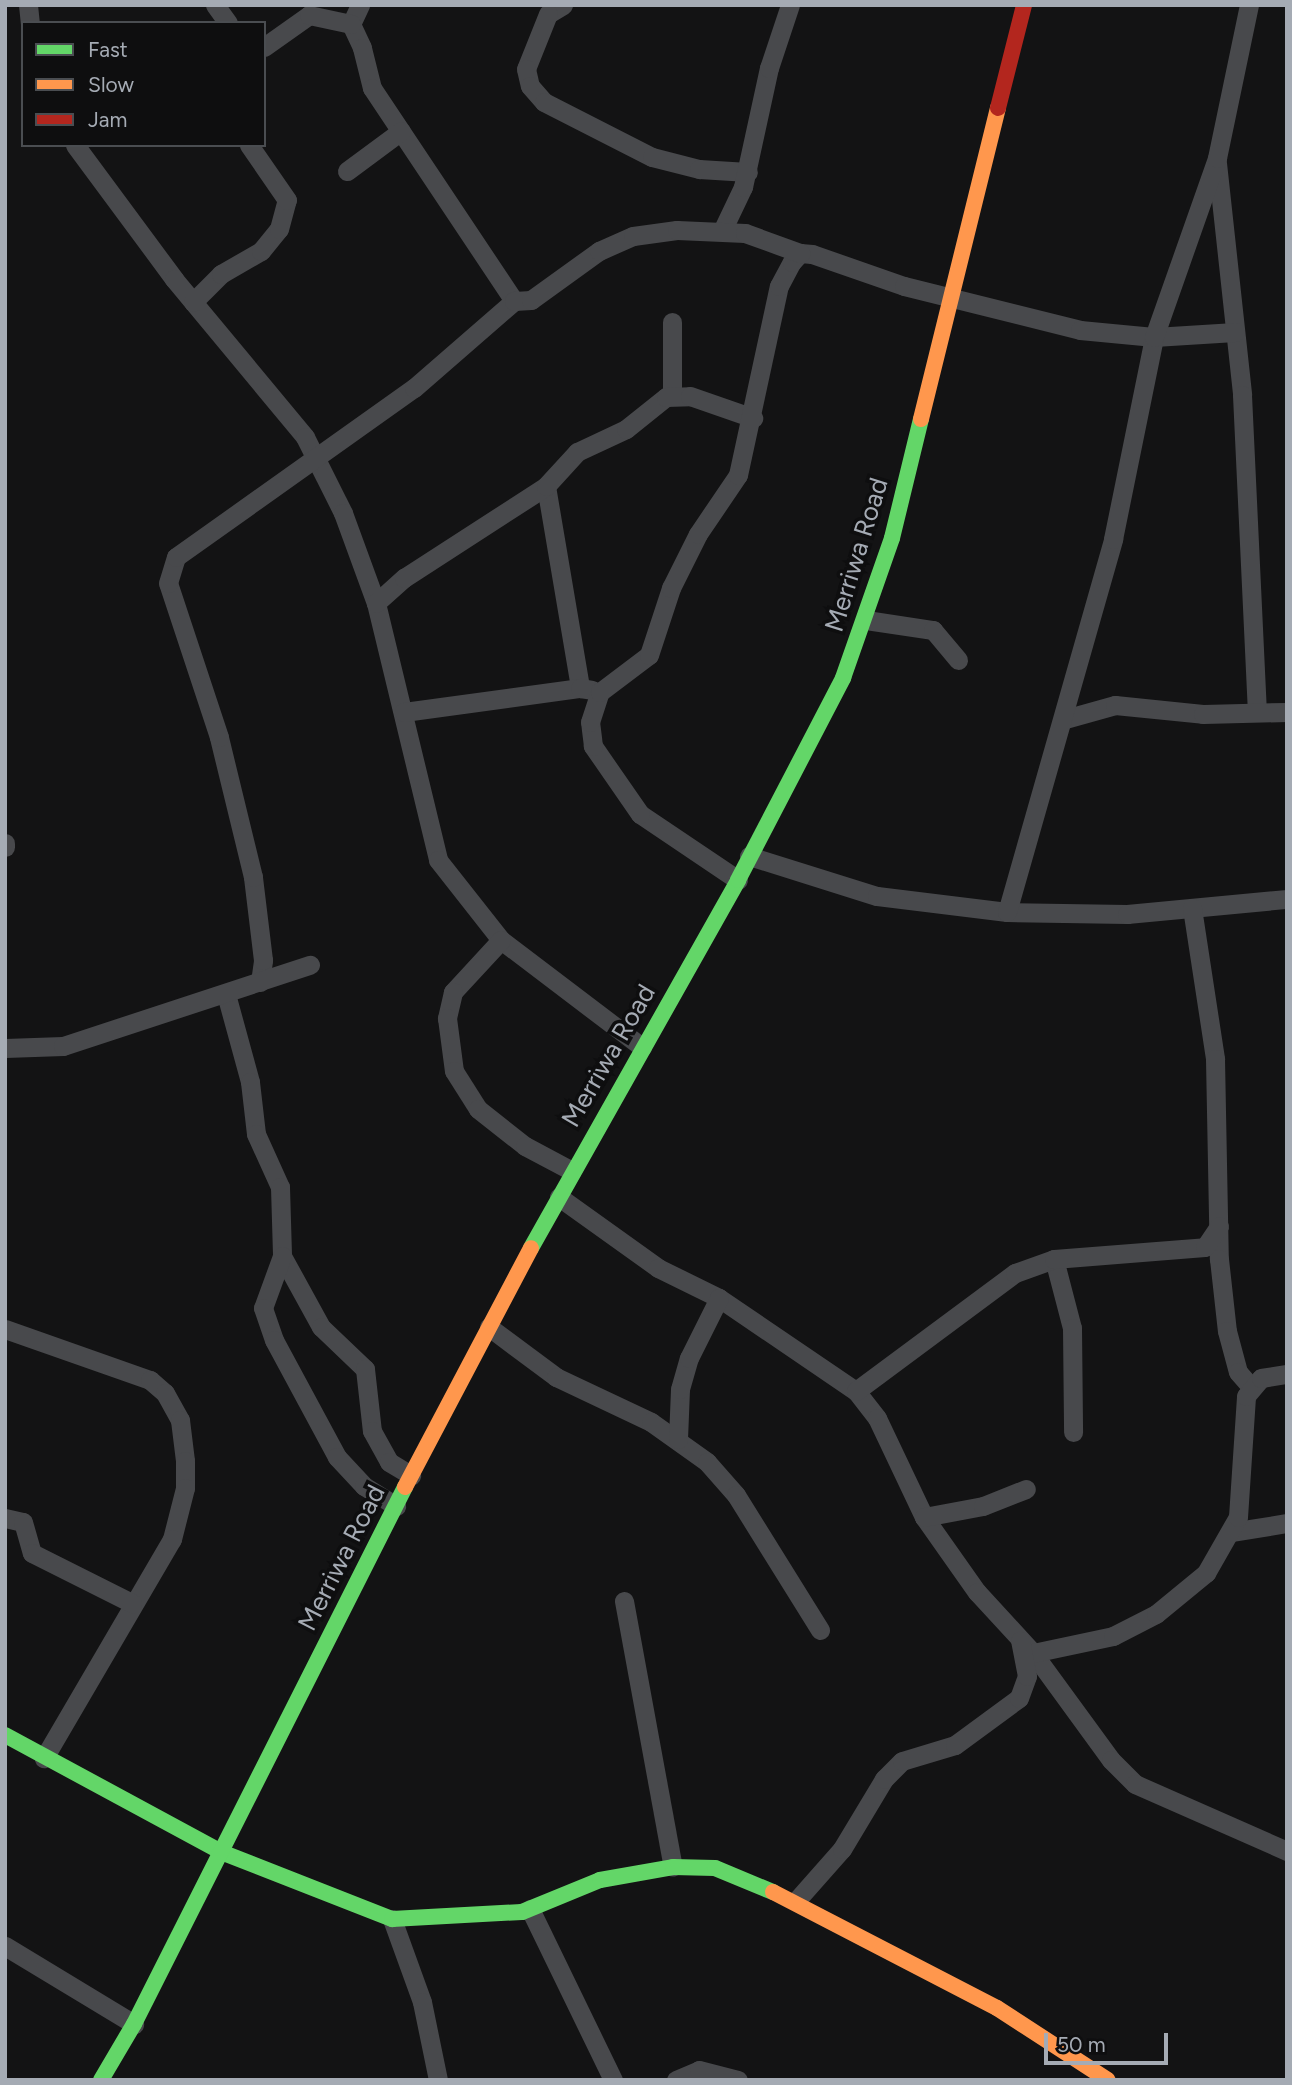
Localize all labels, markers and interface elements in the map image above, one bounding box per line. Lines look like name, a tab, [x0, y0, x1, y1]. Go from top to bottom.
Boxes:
legend	[21, 21, 266, 147]
text: Fast	[88, 37, 128, 62]
text: Slow	[88, 72, 134, 97]
text: Jam	[88, 107, 127, 132]
street label: Merriwa Road	[819, 474, 895, 636]
street label: Merriwa Road	[556, 979, 662, 1133]
street label: Merriwa Road	[292, 1480, 392, 1636]
scale bar	[1047, 2018, 1171, 2062]
text: 50 m	[1057, 2032, 1106, 2057]

